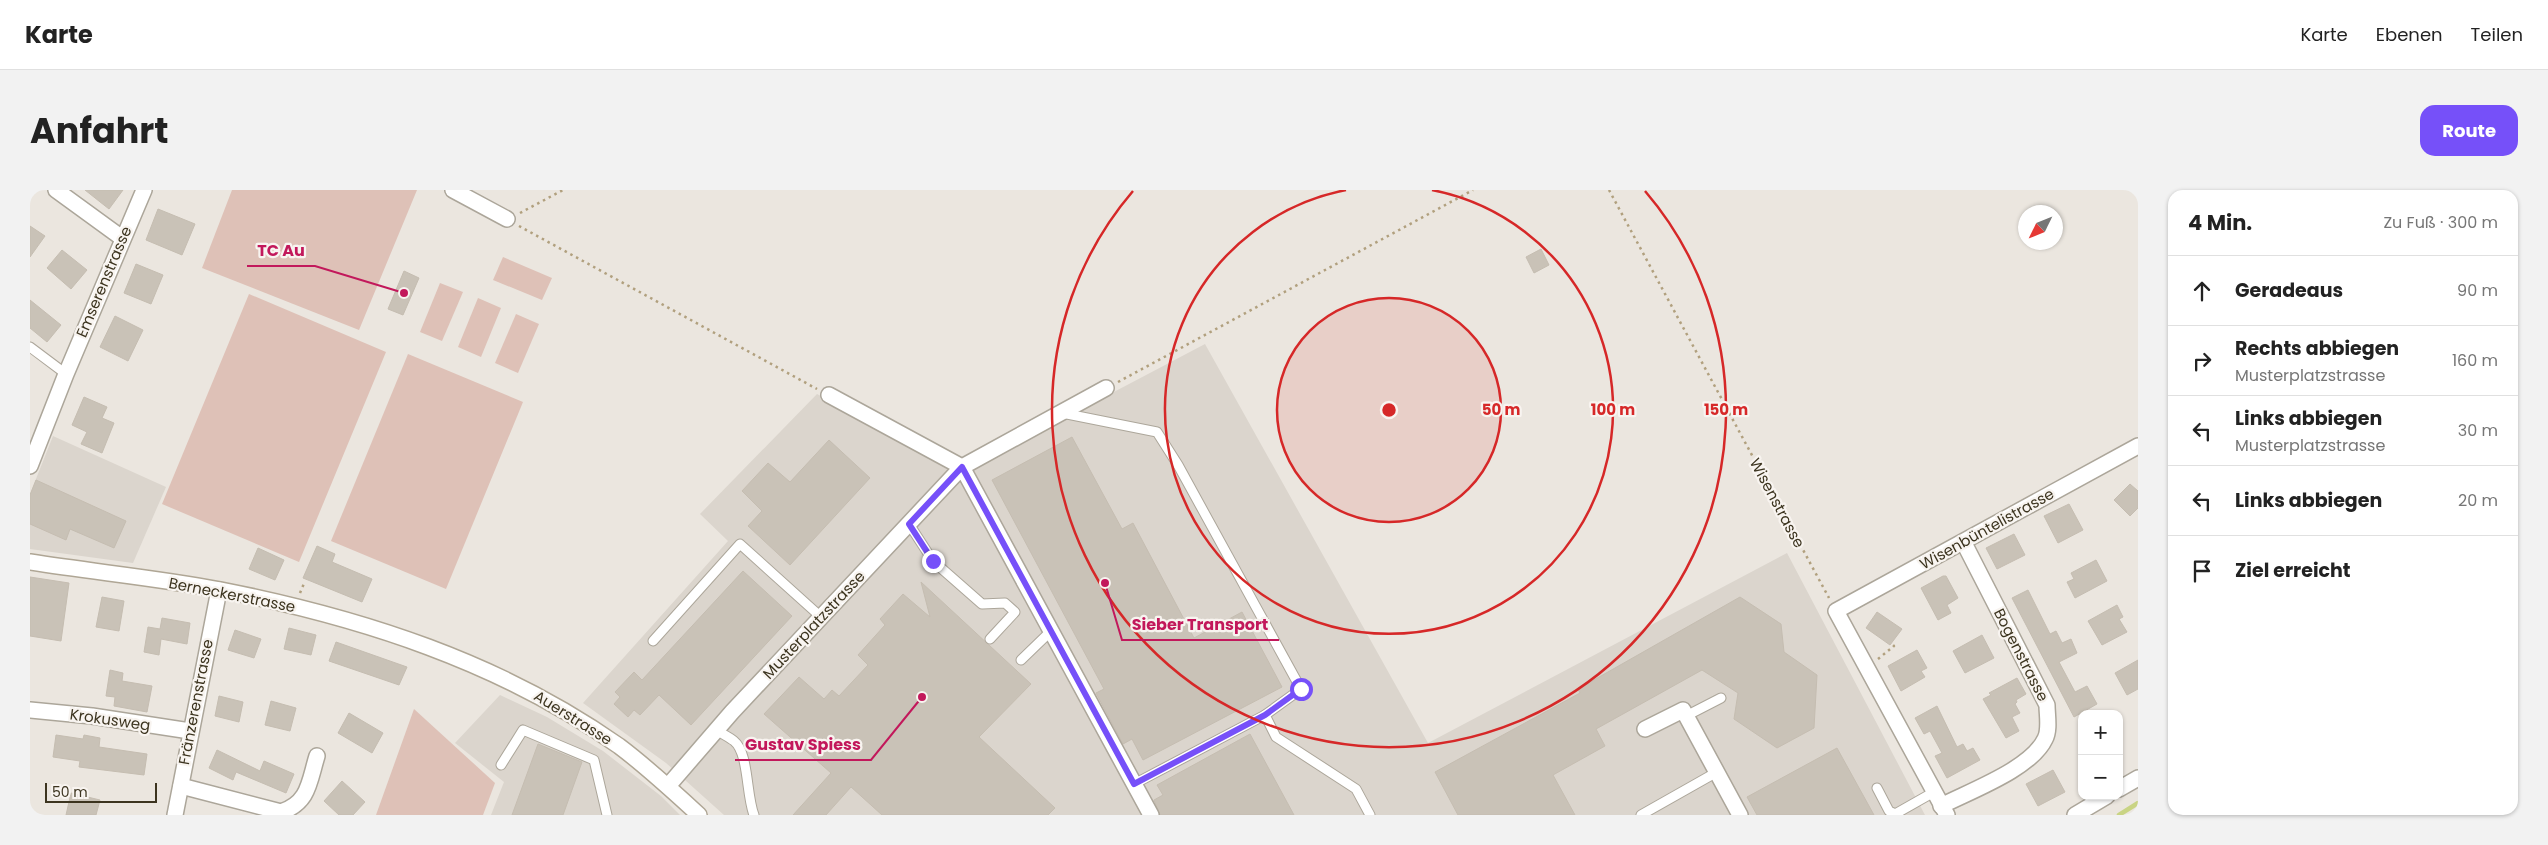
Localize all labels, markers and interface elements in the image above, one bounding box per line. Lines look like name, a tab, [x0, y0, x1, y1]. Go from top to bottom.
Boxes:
text: Karte	[25, 18, 93, 51]
text: Karte	[2300, 22, 2348, 47]
text: Ebenen	[2376, 22, 2443, 47]
text: Teilen	[2471, 22, 2523, 47]
button: Route	[2420, 105, 2518, 156]
text: Anfahrt	[30, 106, 169, 155]
north arrow	[2018, 205, 2063, 250]
text: 4 Min.	[2188, 208, 2252, 237]
text: Zu Fuß · 300 m	[2383, 211, 2498, 234]
street label: Emserenstrasse	[71, 223, 136, 341]
callout: TC Au	[247, 235, 315, 266]
text: TC Au	[257, 239, 305, 262]
icon: ahead	[2188, 277, 2216, 305]
text: Geradeaus	[2235, 277, 2343, 304]
text: 90 m	[2457, 279, 2498, 302]
text: Rechts abbiegen	[2235, 335, 2399, 362]
icon: right	[2188, 347, 2216, 375]
text: 160 m	[2452, 349, 2498, 372]
text: Musterplatzstrasse	[2235, 364, 2385, 387]
text: 50 m	[1482, 399, 1520, 420]
text: 100 m	[1591, 399, 1635, 420]
text: 150 m	[1704, 399, 1748, 420]
centre of rings	[1380, 401, 1398, 419]
text: Links abbiegen	[2235, 405, 2382, 432]
icon: left	[2188, 417, 2216, 445]
text: 30 m	[2458, 419, 2498, 442]
text: Musterplatzstrasse	[2235, 434, 2385, 457]
street label: Wisenstrasse	[1745, 454, 1810, 551]
street label: Wisenbüntelistrasse	[1916, 483, 2058, 574]
icon: left	[2188, 487, 2216, 515]
text: Links abbiegen	[2235, 487, 2382, 514]
text: 20 m	[2458, 489, 2498, 512]
route end	[922, 550, 945, 573]
icon: arrive	[2188, 557, 2216, 585]
text: Ziel erreicht	[2235, 557, 2351, 584]
street label: Musterplatzstrasse	[758, 566, 869, 683]
street label: Berneckerstrasse	[167, 572, 297, 617]
street label: Bogenstrasse	[1989, 605, 2054, 705]
callout: Sieber Transport	[1122, 609, 1279, 640]
text: Sieber Transport	[1132, 613, 1268, 636]
street label: Fränzerenstrasse	[173, 637, 218, 766]
route start	[1290, 678, 1313, 701]
street label: Auerstrasse	[530, 685, 616, 750]
street label: Krokusweg	[68, 703, 152, 736]
map controls	[2078, 710, 2123, 800]
button: +	[2078, 710, 2123, 755]
callout: Gustav Spiess	[735, 729, 871, 760]
text: Gustav Spiess	[745, 733, 861, 756]
button: −	[2078, 755, 2123, 800]
scale bar	[45, 780, 158, 803]
text: 50 m	[52, 782, 88, 802]

